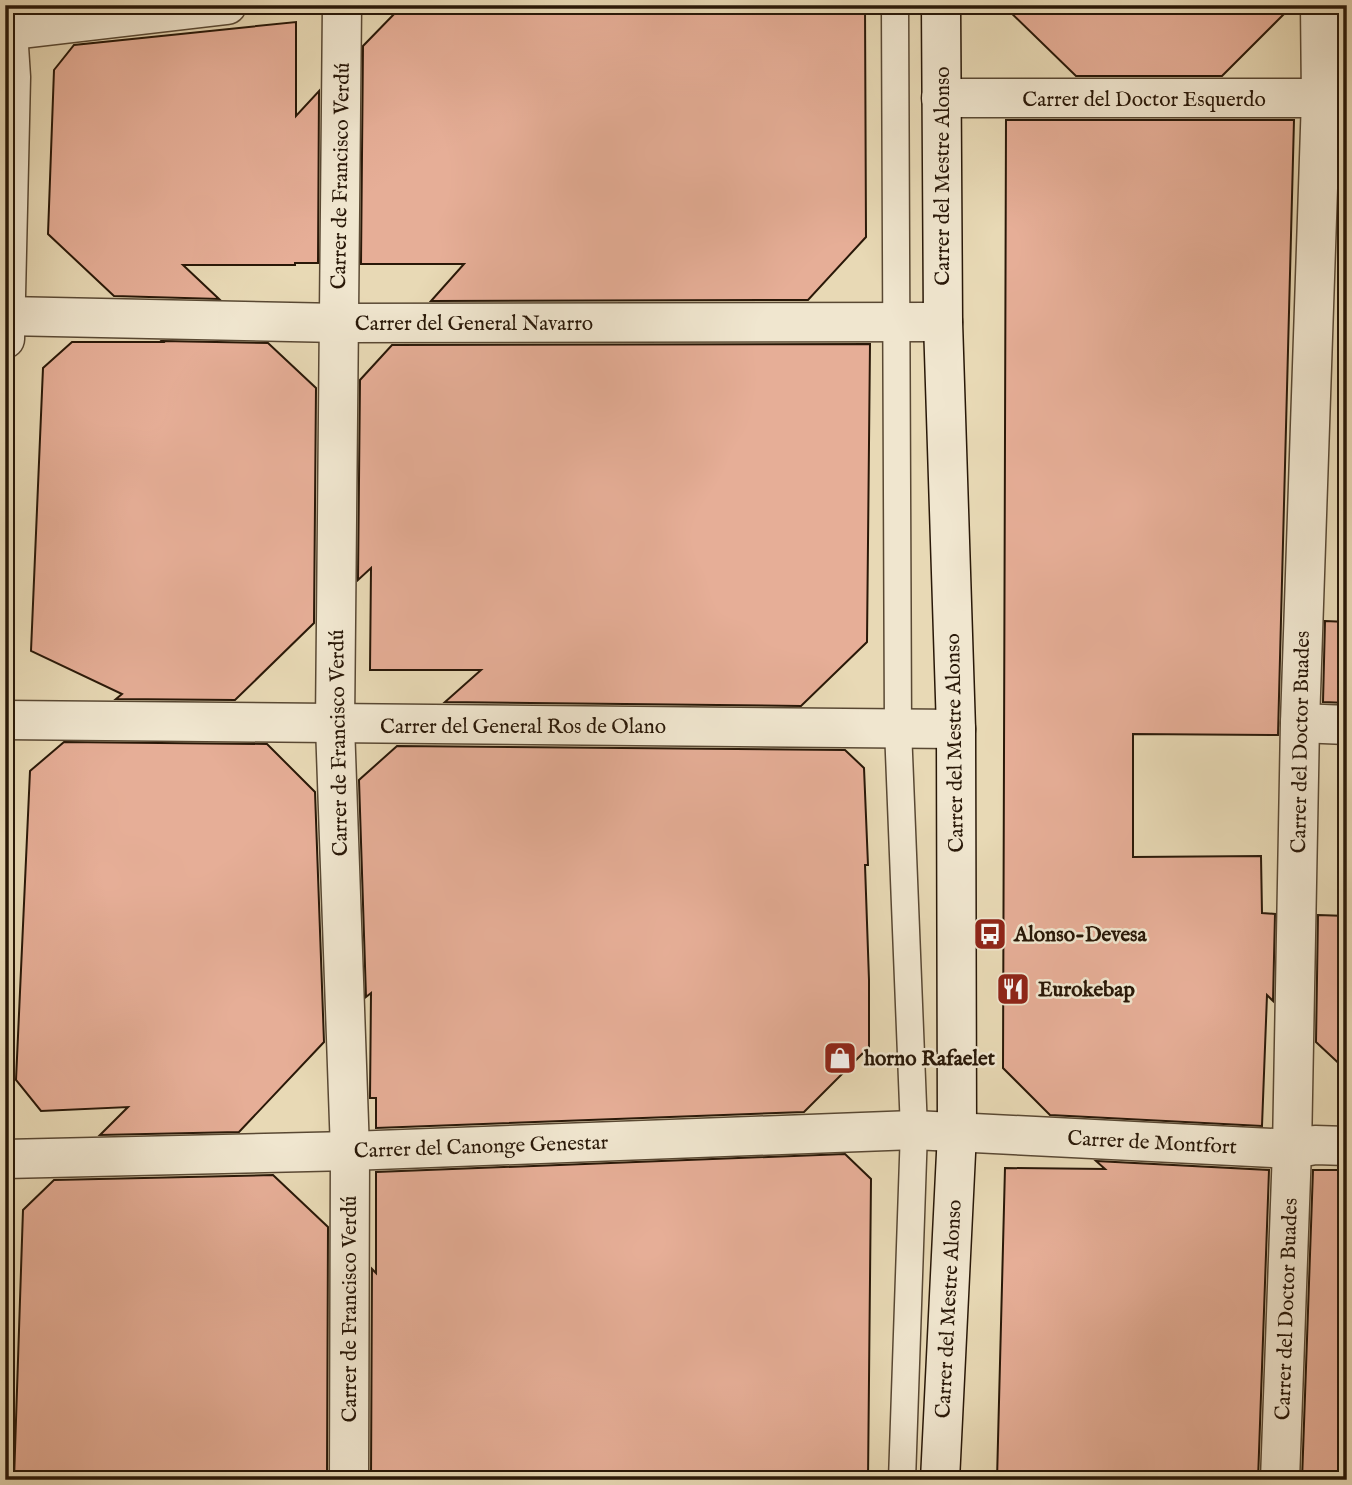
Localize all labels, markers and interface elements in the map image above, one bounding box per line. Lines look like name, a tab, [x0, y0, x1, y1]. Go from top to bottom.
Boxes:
street label: Carrer de Francisco Verdú	[326, 62, 357, 290]
street label: Carrer del Mestre Alonso	[930, 66, 957, 286]
street label: Carrer del Doctor Esquerdo	[1022, 87, 1266, 114]
street label: Carrer del General Navarro	[355, 311, 593, 338]
street label: Carrer de Francisco Verdú	[324, 629, 355, 857]
street label: Carrer del Doctor Buades	[1286, 631, 1317, 854]
street label: Carrer del Mestre Alonso	[940, 633, 971, 853]
street label: Carrer del General Ros de Olano	[380, 714, 666, 741]
bus stop icon: Alonso-Devesa	[971, 915, 1009, 953]
place label: Alonso-Devesa	[1013, 922, 1147, 949]
restaurant icon: Eurokebap	[994, 970, 1032, 1008]
place label: Eurokebap	[1038, 977, 1135, 1004]
shop icon: horno Rafaelet	[821, 1039, 859, 1077]
place label: horno Rafaelet	[863, 1046, 996, 1073]
street label: Carrer de Montfort	[1067, 1126, 1237, 1161]
street label: Carrer del Canonge Genestar	[353, 1130, 609, 1165]
street label: Carrer de Francisco Verdú	[337, 1195, 364, 1422]
street label: Carrer del Doctor Buades	[1270, 1197, 1305, 1421]
street label: Carrer del Mestre Alonso	[930, 1199, 969, 1419]

